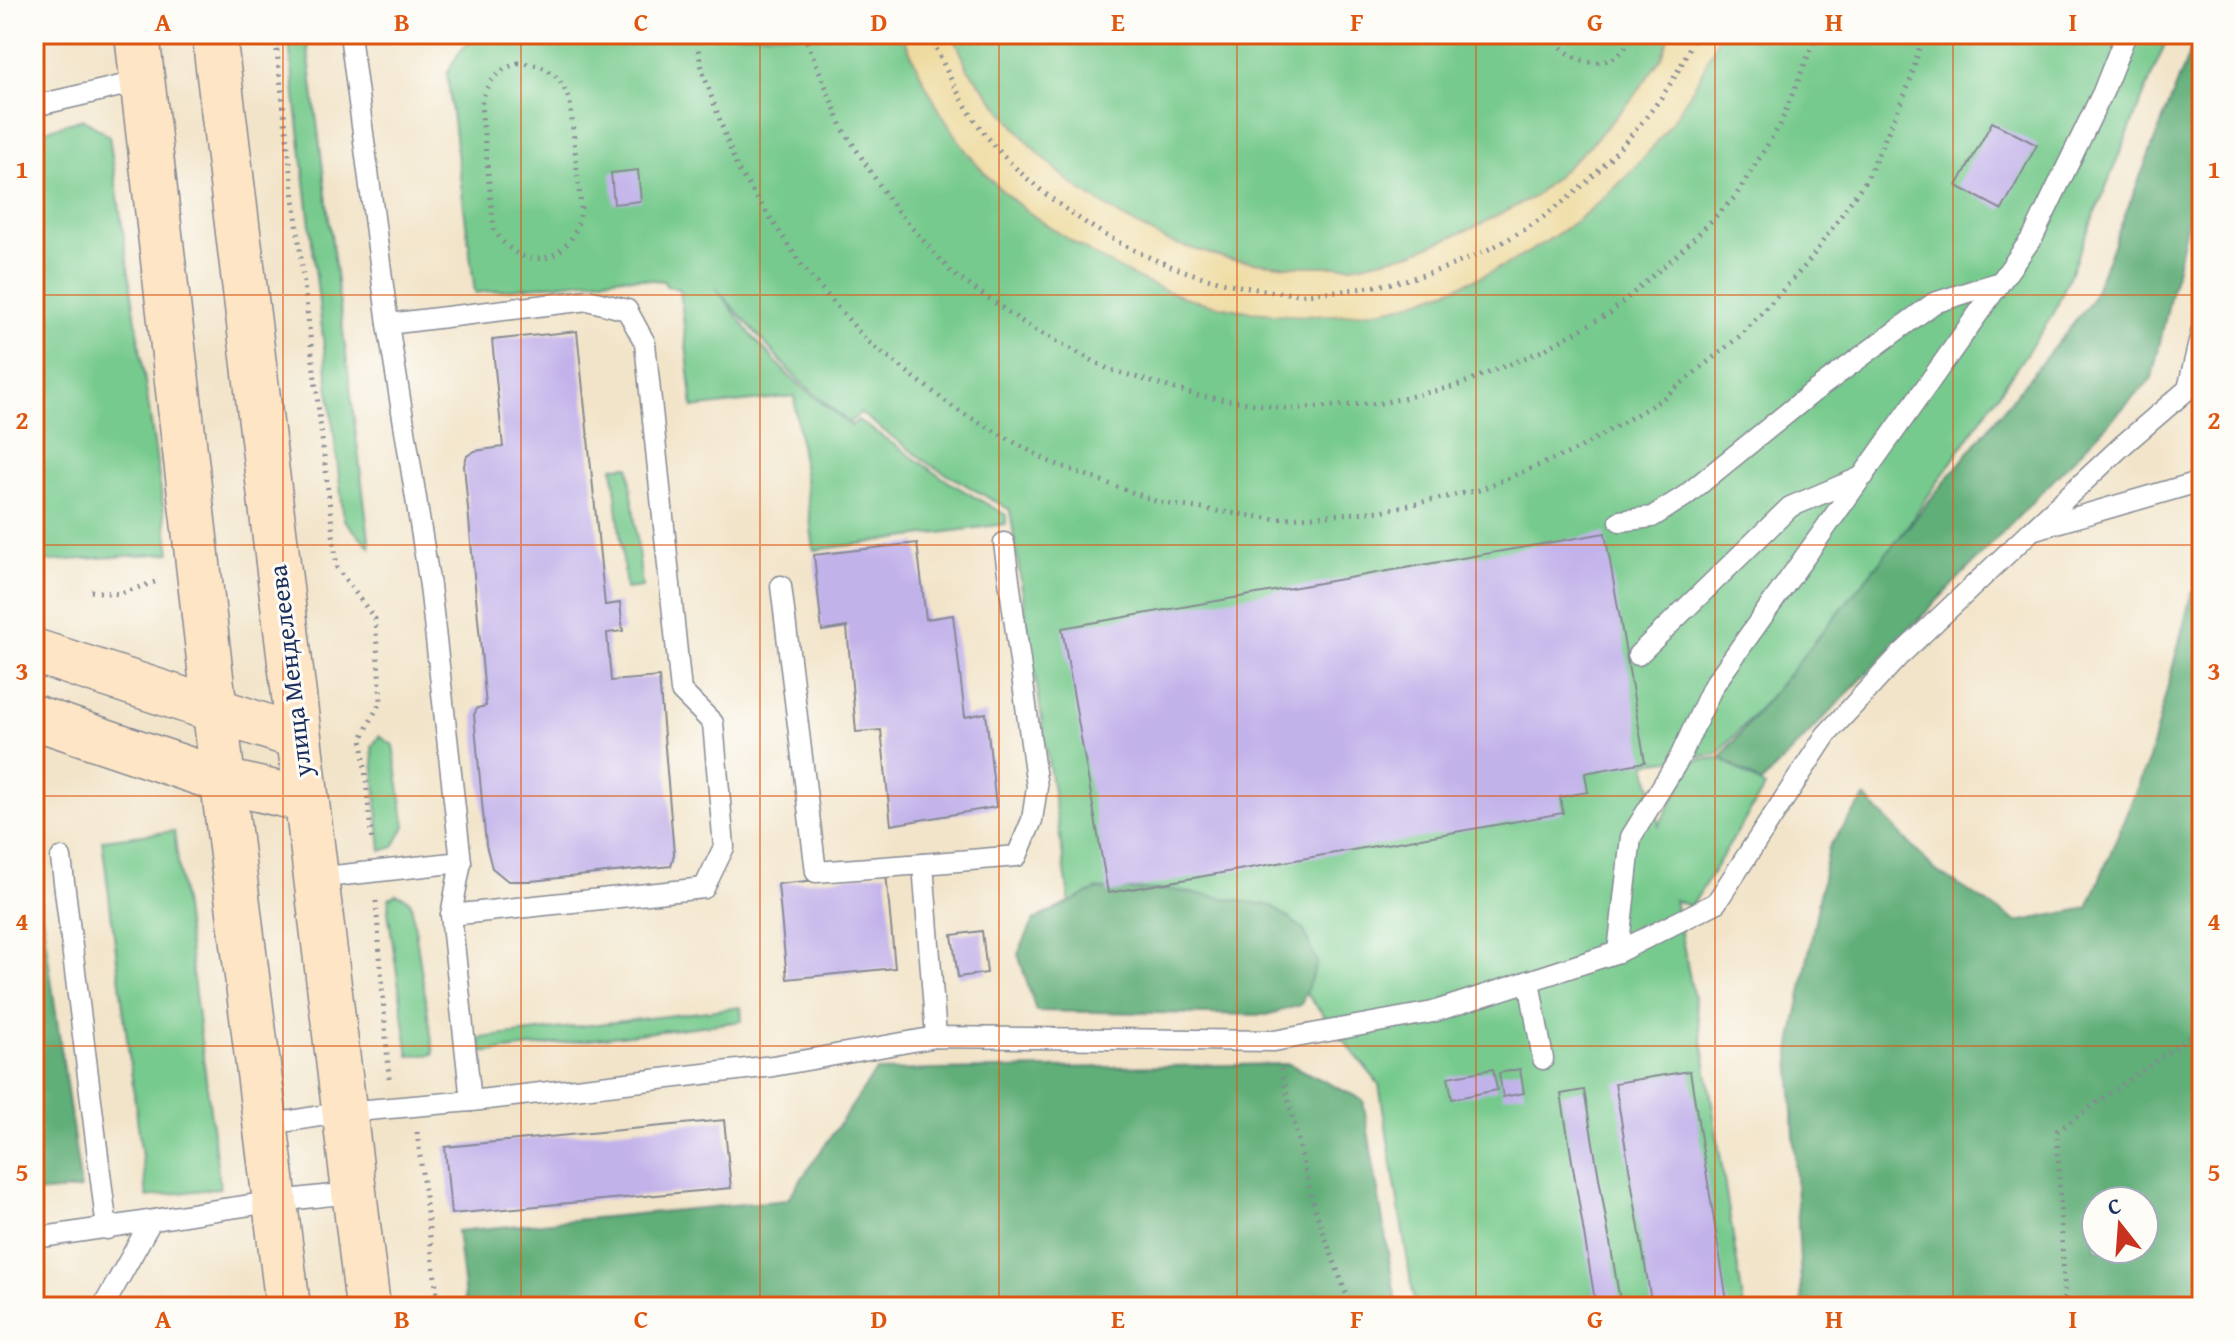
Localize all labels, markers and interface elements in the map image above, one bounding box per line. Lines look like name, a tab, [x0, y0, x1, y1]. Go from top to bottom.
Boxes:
text: A	[155, 2, 172, 41]
text: B	[394, 2, 410, 41]
text: C	[634, 2, 648, 41]
text: D	[871, 2, 887, 41]
text: E	[1111, 2, 1125, 41]
text: F	[1350, 2, 1364, 41]
text: G	[1587, 2, 1603, 41]
text: H	[1825, 2, 1843, 41]
text: I	[2069, 2, 2077, 41]
text: 1	[15, 149, 29, 188]
text: 1	[2207, 149, 2221, 188]
text: 2	[15, 400, 29, 439]
text: 2	[2207, 400, 2221, 439]
street label: улица Менделеева	[257, 562, 322, 780]
text: 3	[15, 651, 29, 690]
text: 3	[2207, 651, 2221, 690]
text: 4	[15, 901, 29, 940]
text: 4	[2207, 901, 2221, 940]
text: 5	[15, 1152, 29, 1191]
text: 5	[2207, 1152, 2221, 1191]
north arrow	[2080, 1185, 2160, 1265]
text: С	[2104, 1189, 2125, 1223]
text: A	[155, 1299, 172, 1338]
text: B	[394, 1299, 410, 1338]
text: C	[634, 1299, 648, 1338]
text: D	[871, 1299, 887, 1338]
text: E	[1111, 1299, 1125, 1338]
text: F	[1350, 1299, 1364, 1338]
text: G	[1587, 1299, 1603, 1338]
text: H	[1825, 1299, 1843, 1338]
text: I	[2069, 1299, 2077, 1338]

